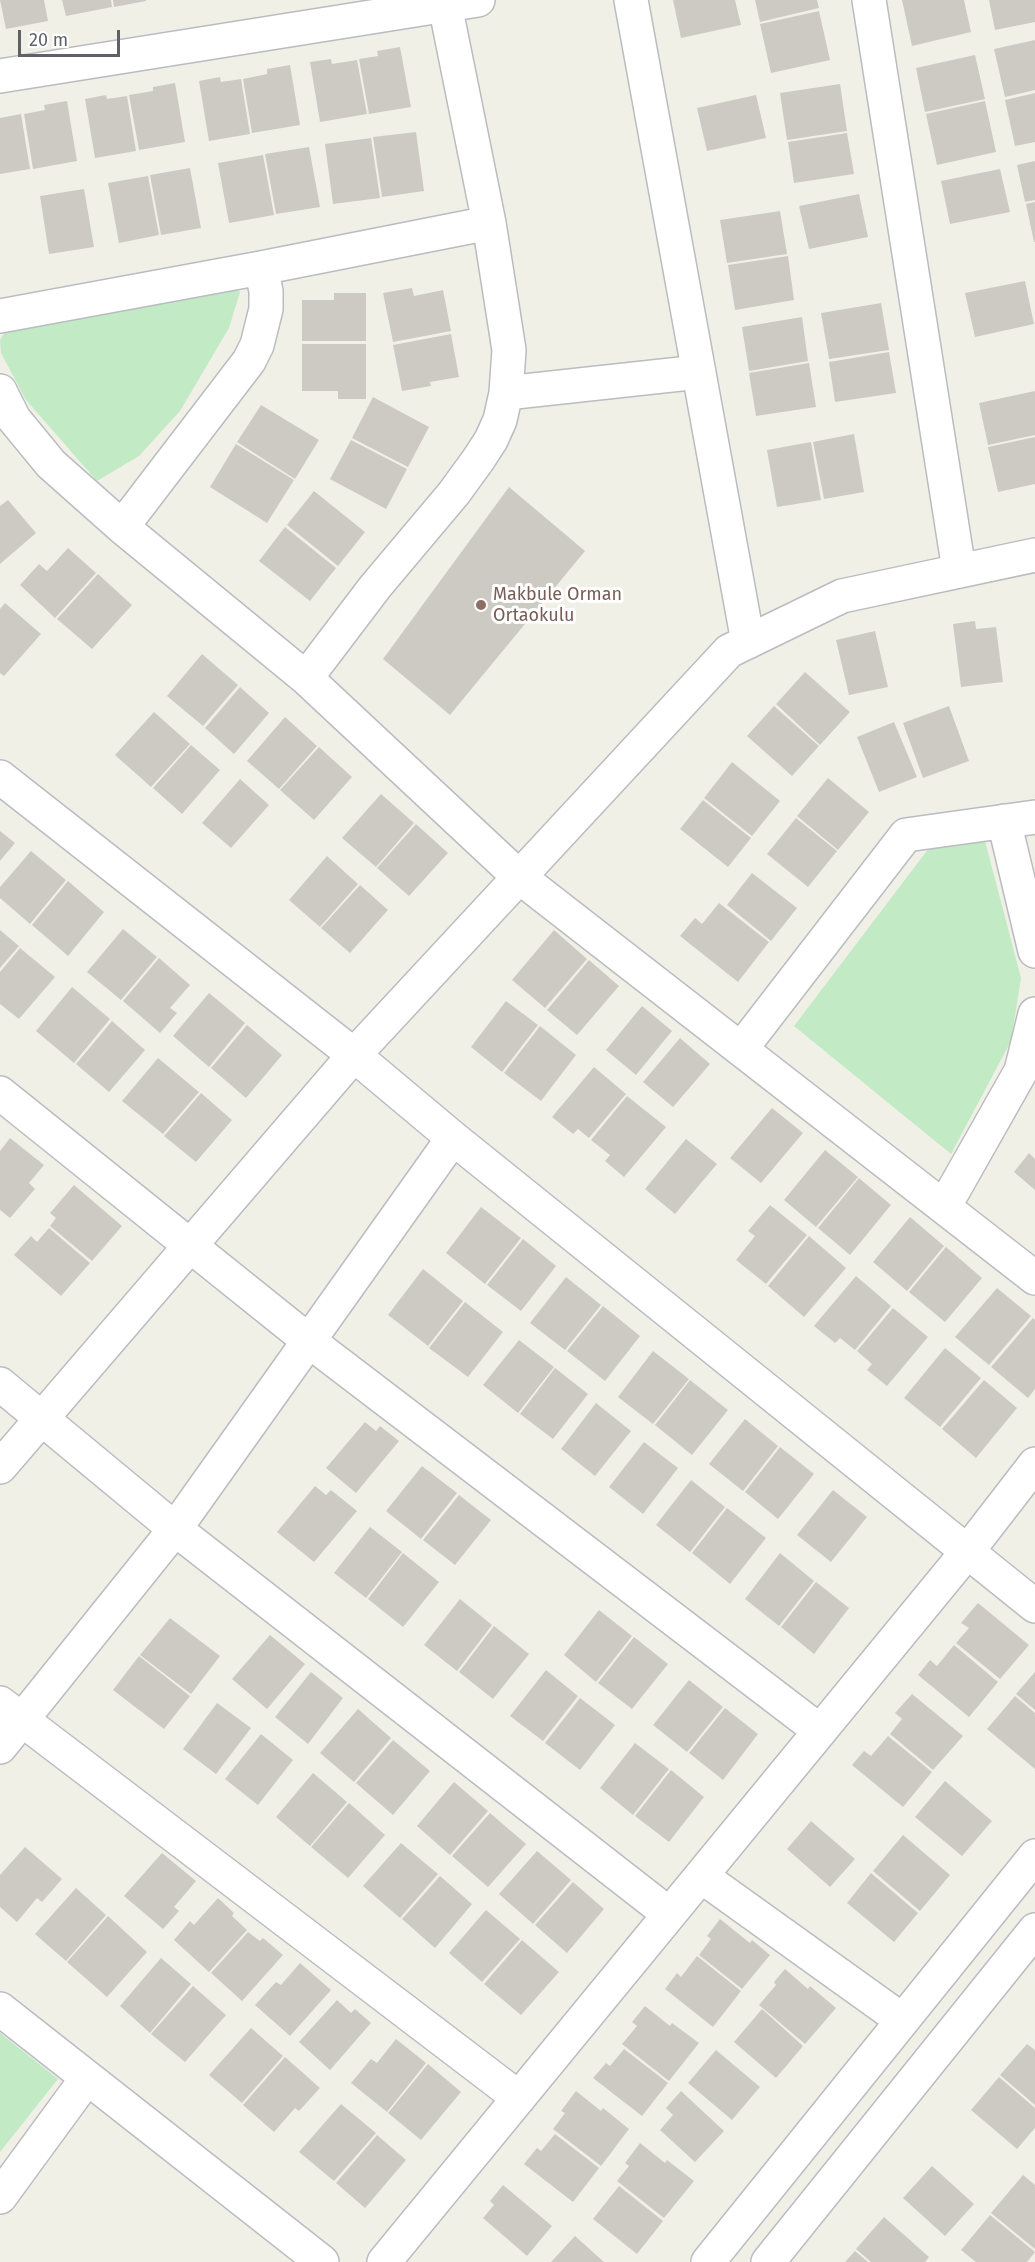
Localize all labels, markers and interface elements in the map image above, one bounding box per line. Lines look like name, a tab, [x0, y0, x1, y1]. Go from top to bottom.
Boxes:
scale bar	[21, 18, 123, 56]
text: 20 m	[29, 29, 68, 51]
place label: Makbule Orman Ortaokulu	[493, 584, 622, 626]
marker: Makbule Orman Ortaokulu	[474, 598, 488, 612]

